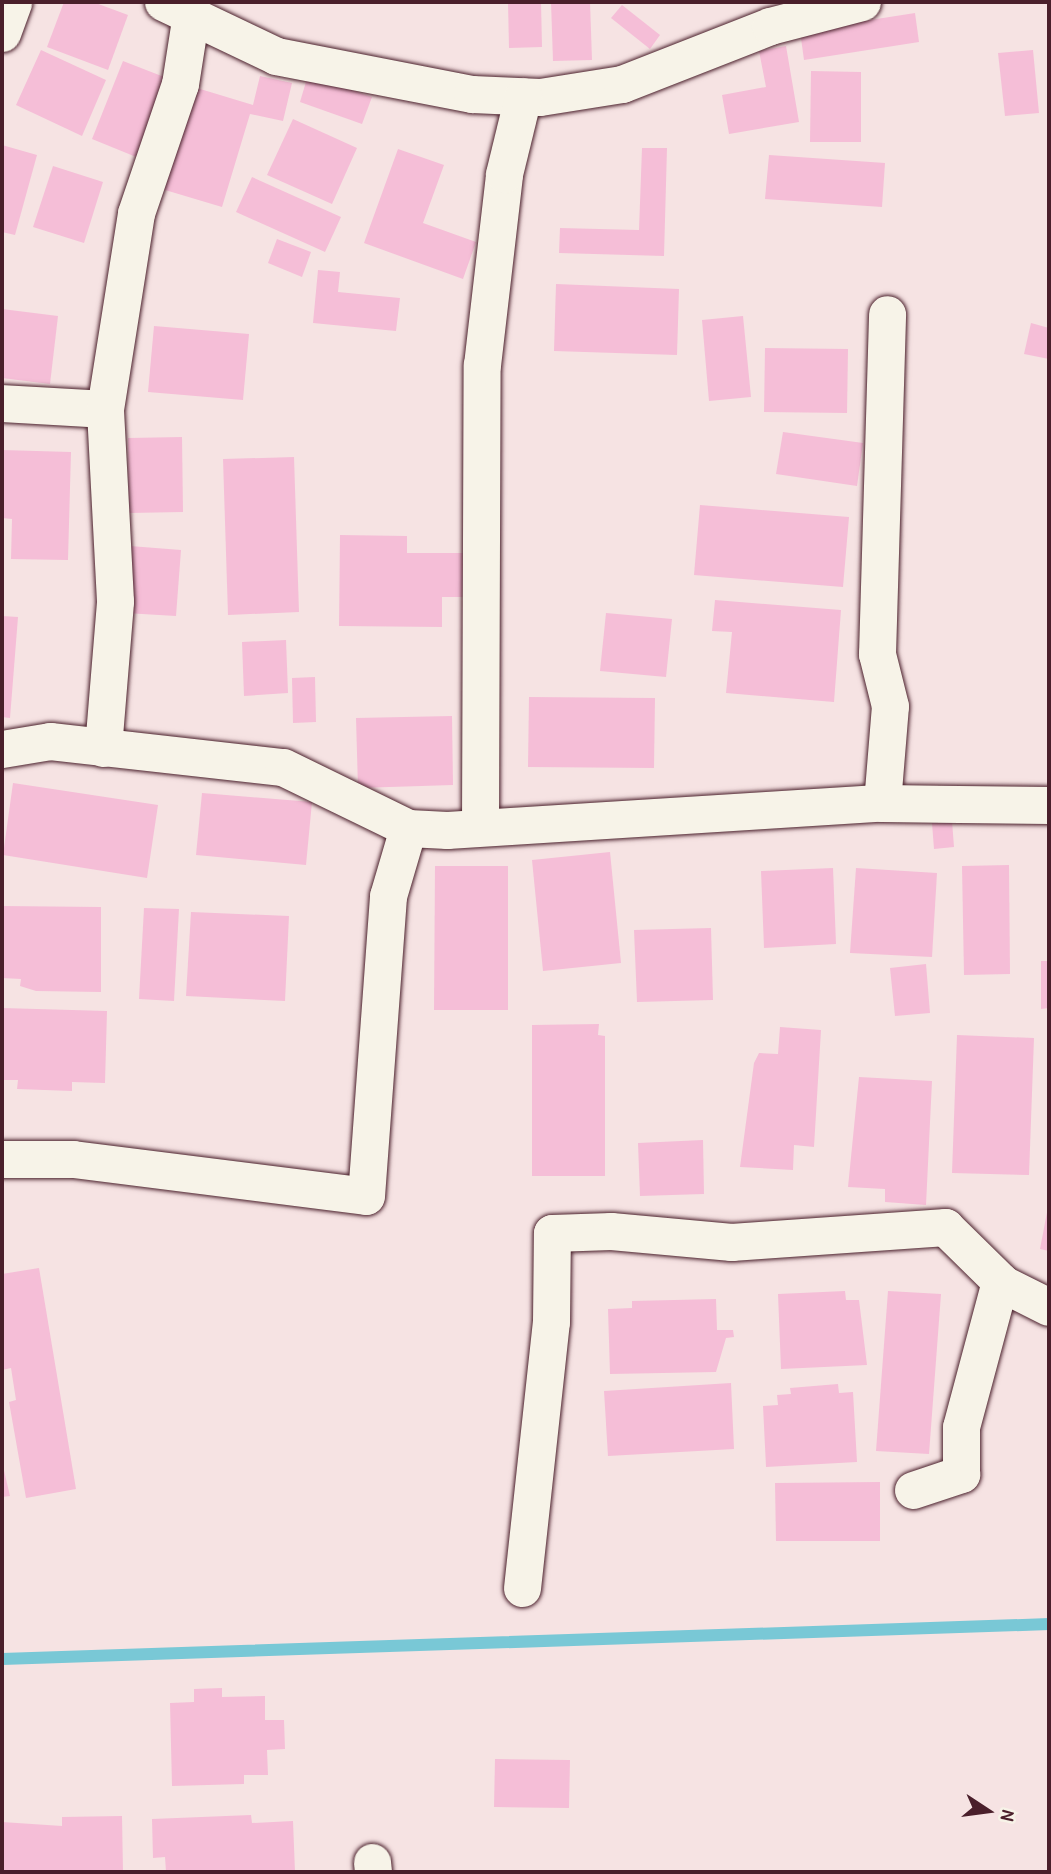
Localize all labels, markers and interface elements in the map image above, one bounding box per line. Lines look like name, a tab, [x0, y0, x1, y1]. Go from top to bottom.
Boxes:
north arrow	[953, 1776, 1023, 1846]
text: N	[995, 1808, 1022, 1824]

